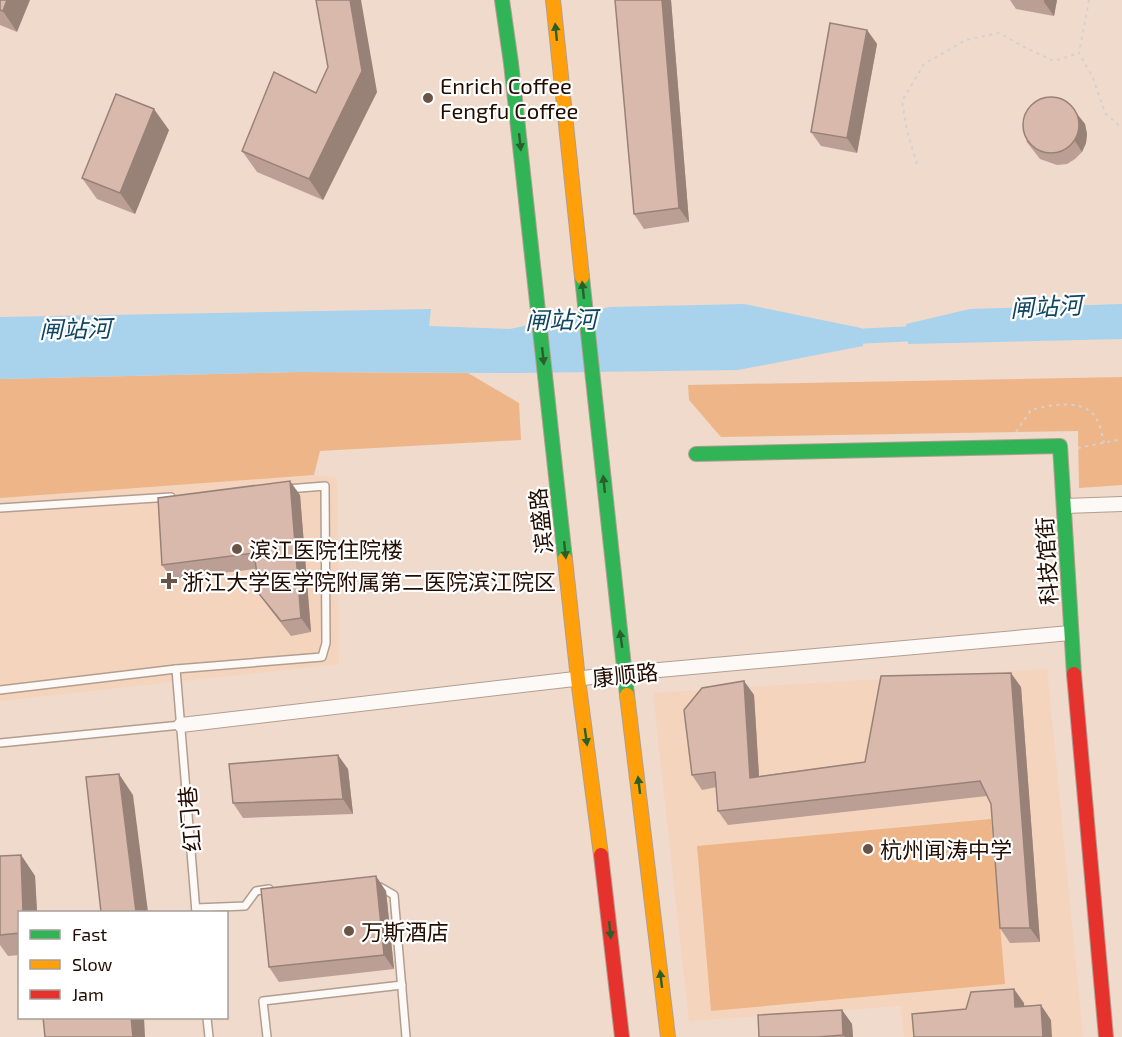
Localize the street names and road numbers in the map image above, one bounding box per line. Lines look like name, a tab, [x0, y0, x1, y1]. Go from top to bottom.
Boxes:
street label: 滨盛路	[524, 487, 556, 555]
street label: 科技馆街	[1031, 516, 1061, 606]
street label: 康顺路	[591, 658, 659, 690]
street label: 红门巷	[173, 785, 205, 853]

